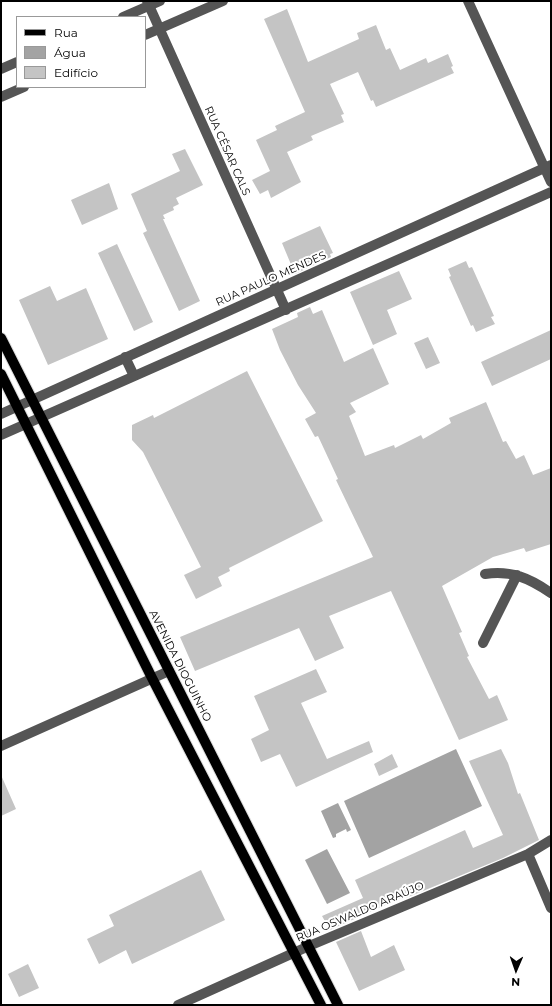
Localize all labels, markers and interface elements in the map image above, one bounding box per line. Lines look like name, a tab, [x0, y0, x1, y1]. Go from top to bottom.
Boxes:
legend	[16, 16, 146, 88]
text: Rua	[54, 25, 78, 40]
text: Água	[54, 45, 86, 60]
text: Edifício	[54, 65, 98, 80]
street label: RUA CÉSAR CALS	[201, 104, 253, 198]
street label: RUA PAULO MENDES	[214, 249, 328, 309]
street label: AVENIDA DIOGUINHO	[146, 608, 214, 724]
street label: RUA OSWALDO ARAÚJO	[294, 879, 426, 945]
north arrow	[496, 950, 536, 990]
text: N	[511, 975, 520, 989]

